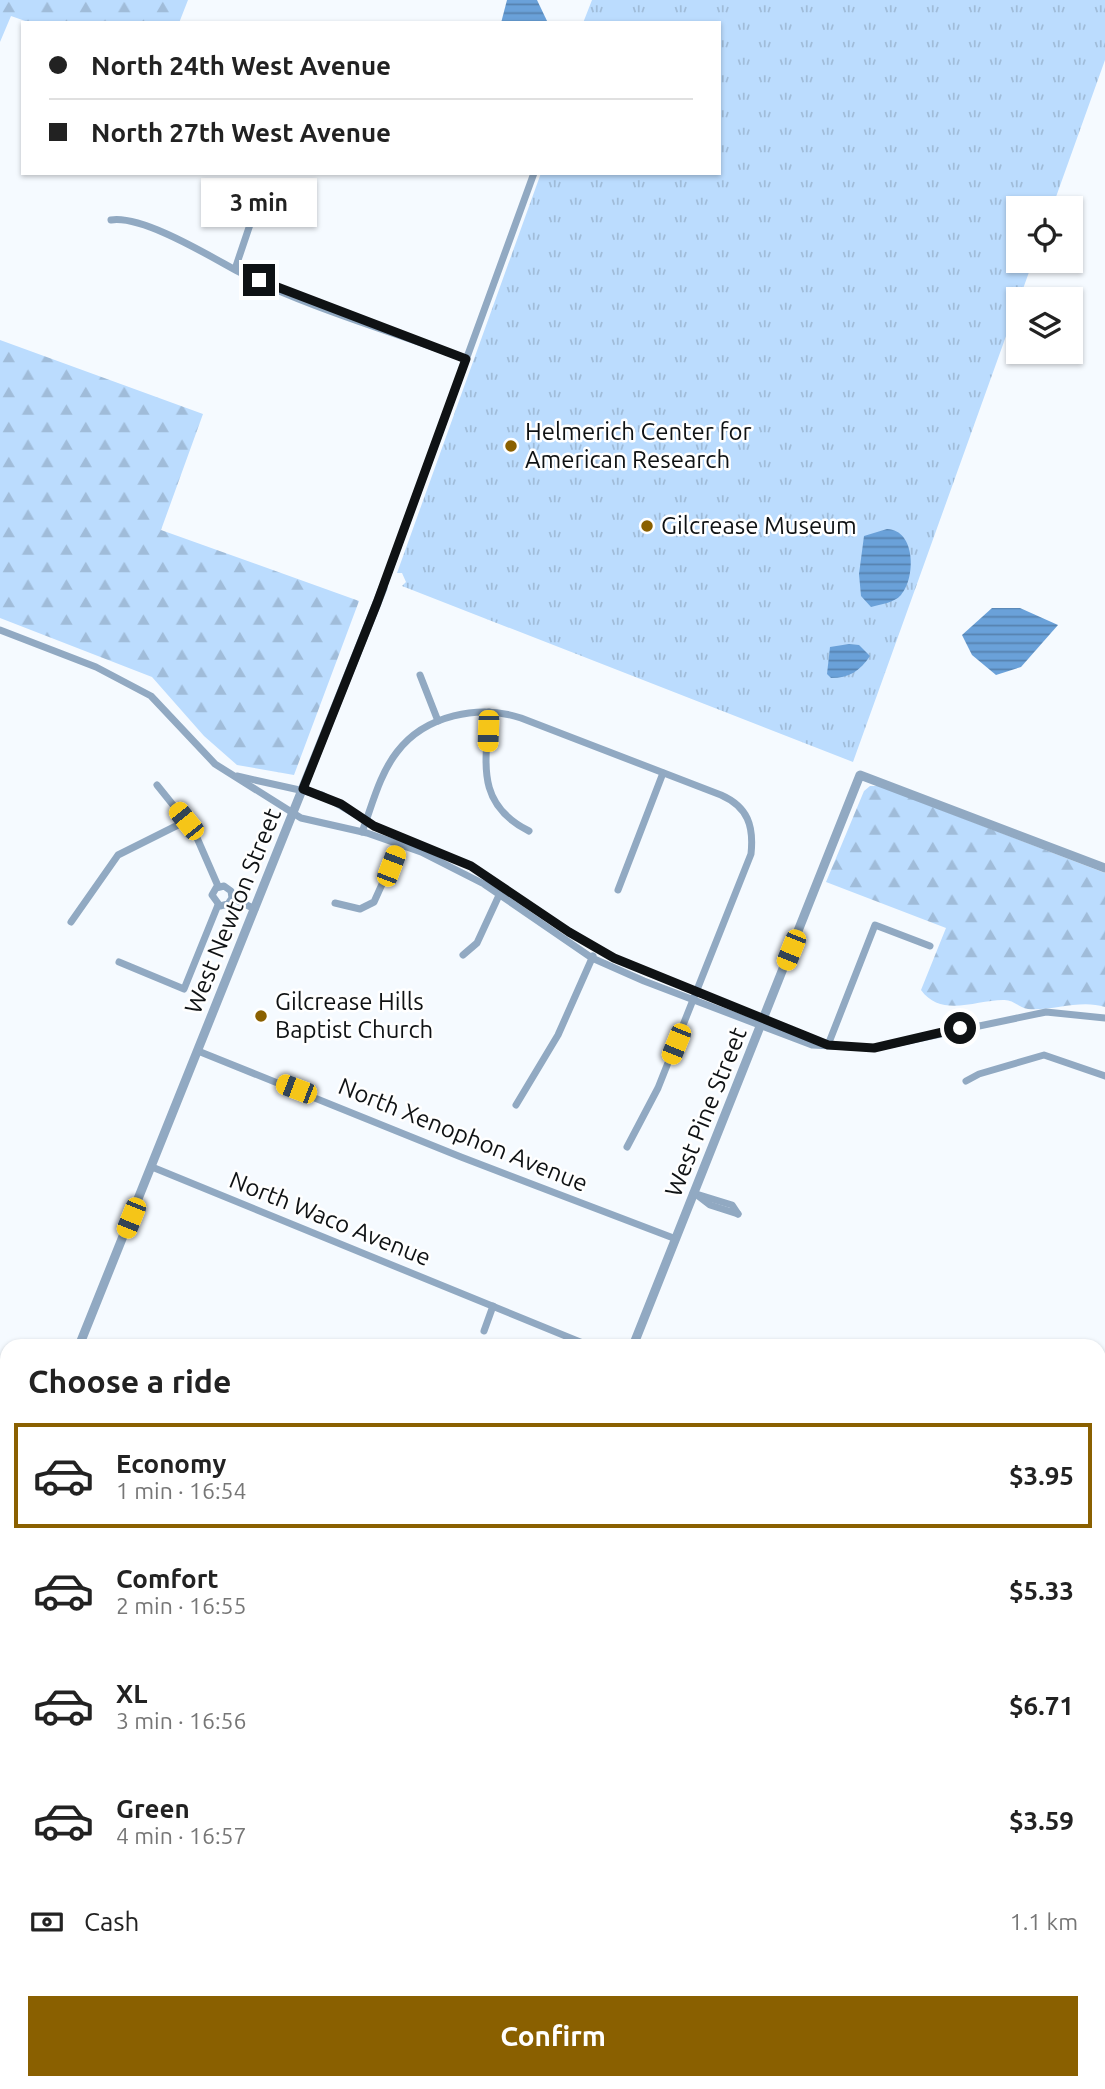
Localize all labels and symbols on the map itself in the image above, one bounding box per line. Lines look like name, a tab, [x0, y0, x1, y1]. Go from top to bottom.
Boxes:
callout: 3 min	[201, 178, 317, 228]
route end	[243, 264, 275, 296]
place label: Helmerich Center for American Research	[525, 418, 752, 473]
marker: Helmerich Center for American Research	[503, 438, 519, 454]
place label: Gilcrease Museum	[661, 512, 857, 539]
marker: Gilcrease Museum	[639, 518, 655, 534]
car	[477, 710, 500, 752]
car	[165, 798, 208, 844]
street label: West Newton Street	[179, 804, 286, 1017]
car	[374, 843, 409, 889]
car	[774, 927, 809, 973]
place label: Gilcrease Hills Baptist Church	[275, 988, 433, 1043]
marker: Gilcrease Hills Baptist Church	[253, 1008, 269, 1024]
route start	[944, 1012, 976, 1044]
car	[659, 1021, 694, 1067]
street label: West Pine Street	[659, 1023, 752, 1200]
car	[273, 1072, 320, 1106]
street label: North Xenophon Avenue	[335, 1072, 592, 1197]
street label: North Waco Avenue	[226, 1166, 435, 1271]
car	[114, 1195, 149, 1241]

